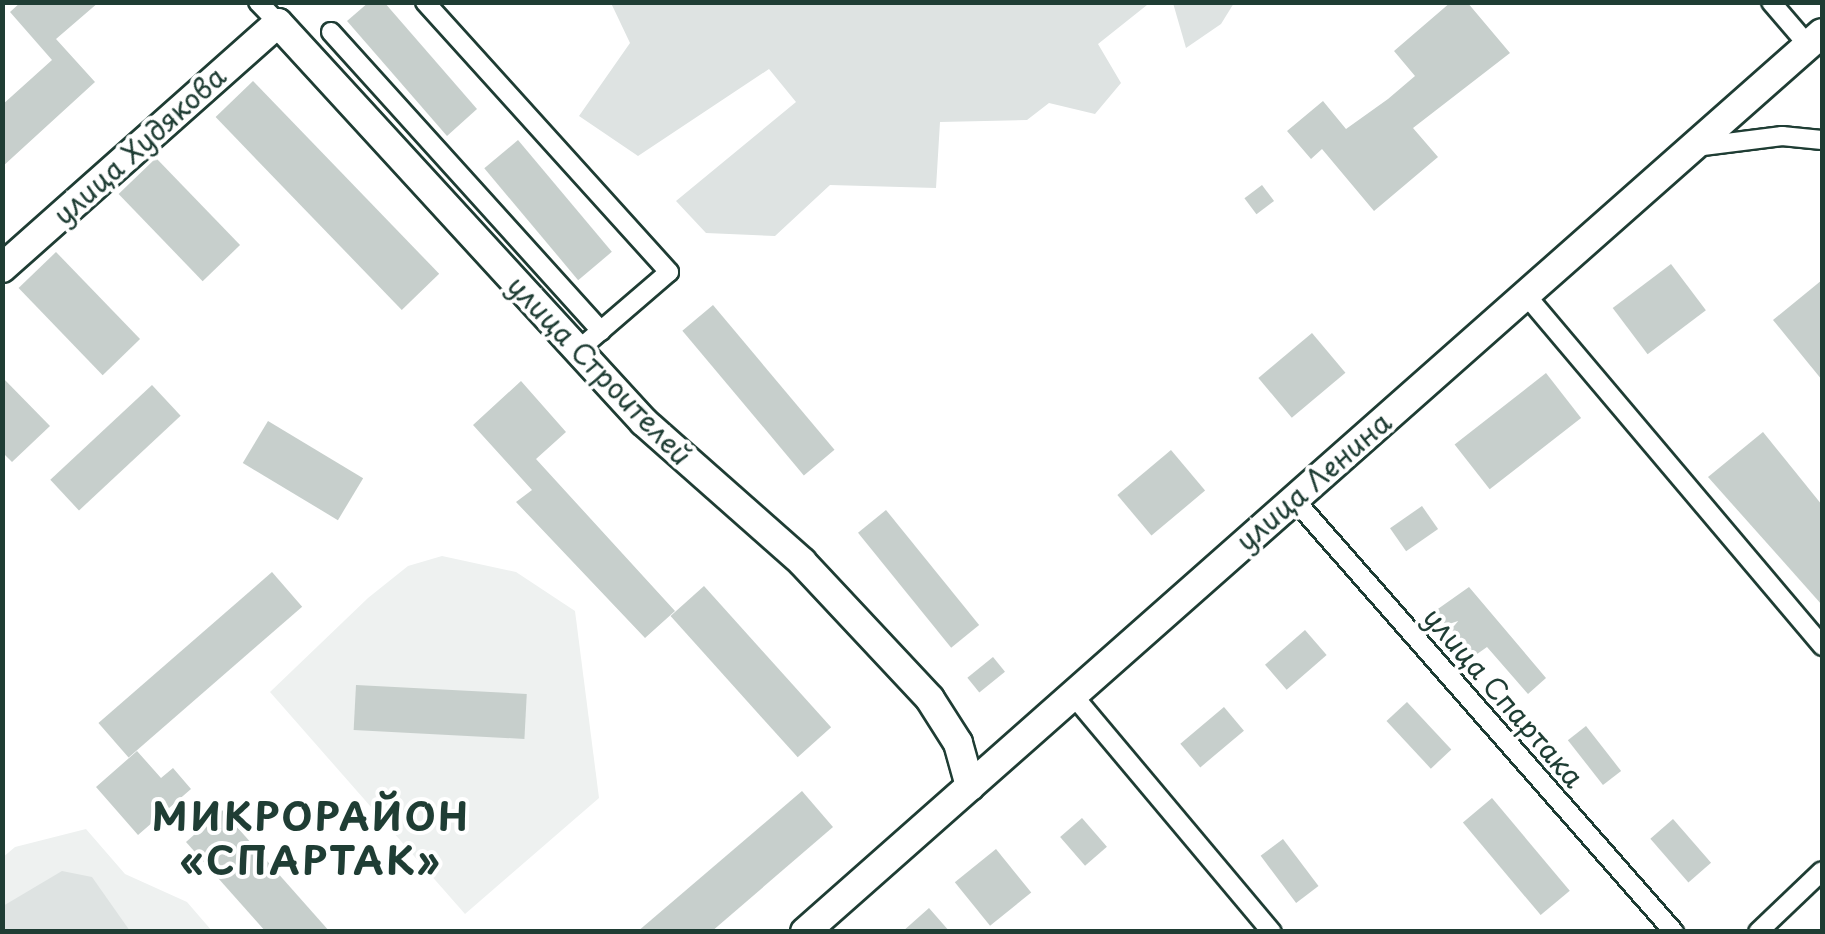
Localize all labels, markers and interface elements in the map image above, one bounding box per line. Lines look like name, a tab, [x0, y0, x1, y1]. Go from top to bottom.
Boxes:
street label: улица Худякова	[45, 58, 233, 232]
street label: улица Строителей	[500, 268, 700, 472]
street label: улица Ленина	[1228, 404, 1398, 558]
street label: улица Спартака	[1416, 600, 1592, 794]
district label: МИКРОРАЙОН «СПАРТАК»	[152, 793, 470, 882]

